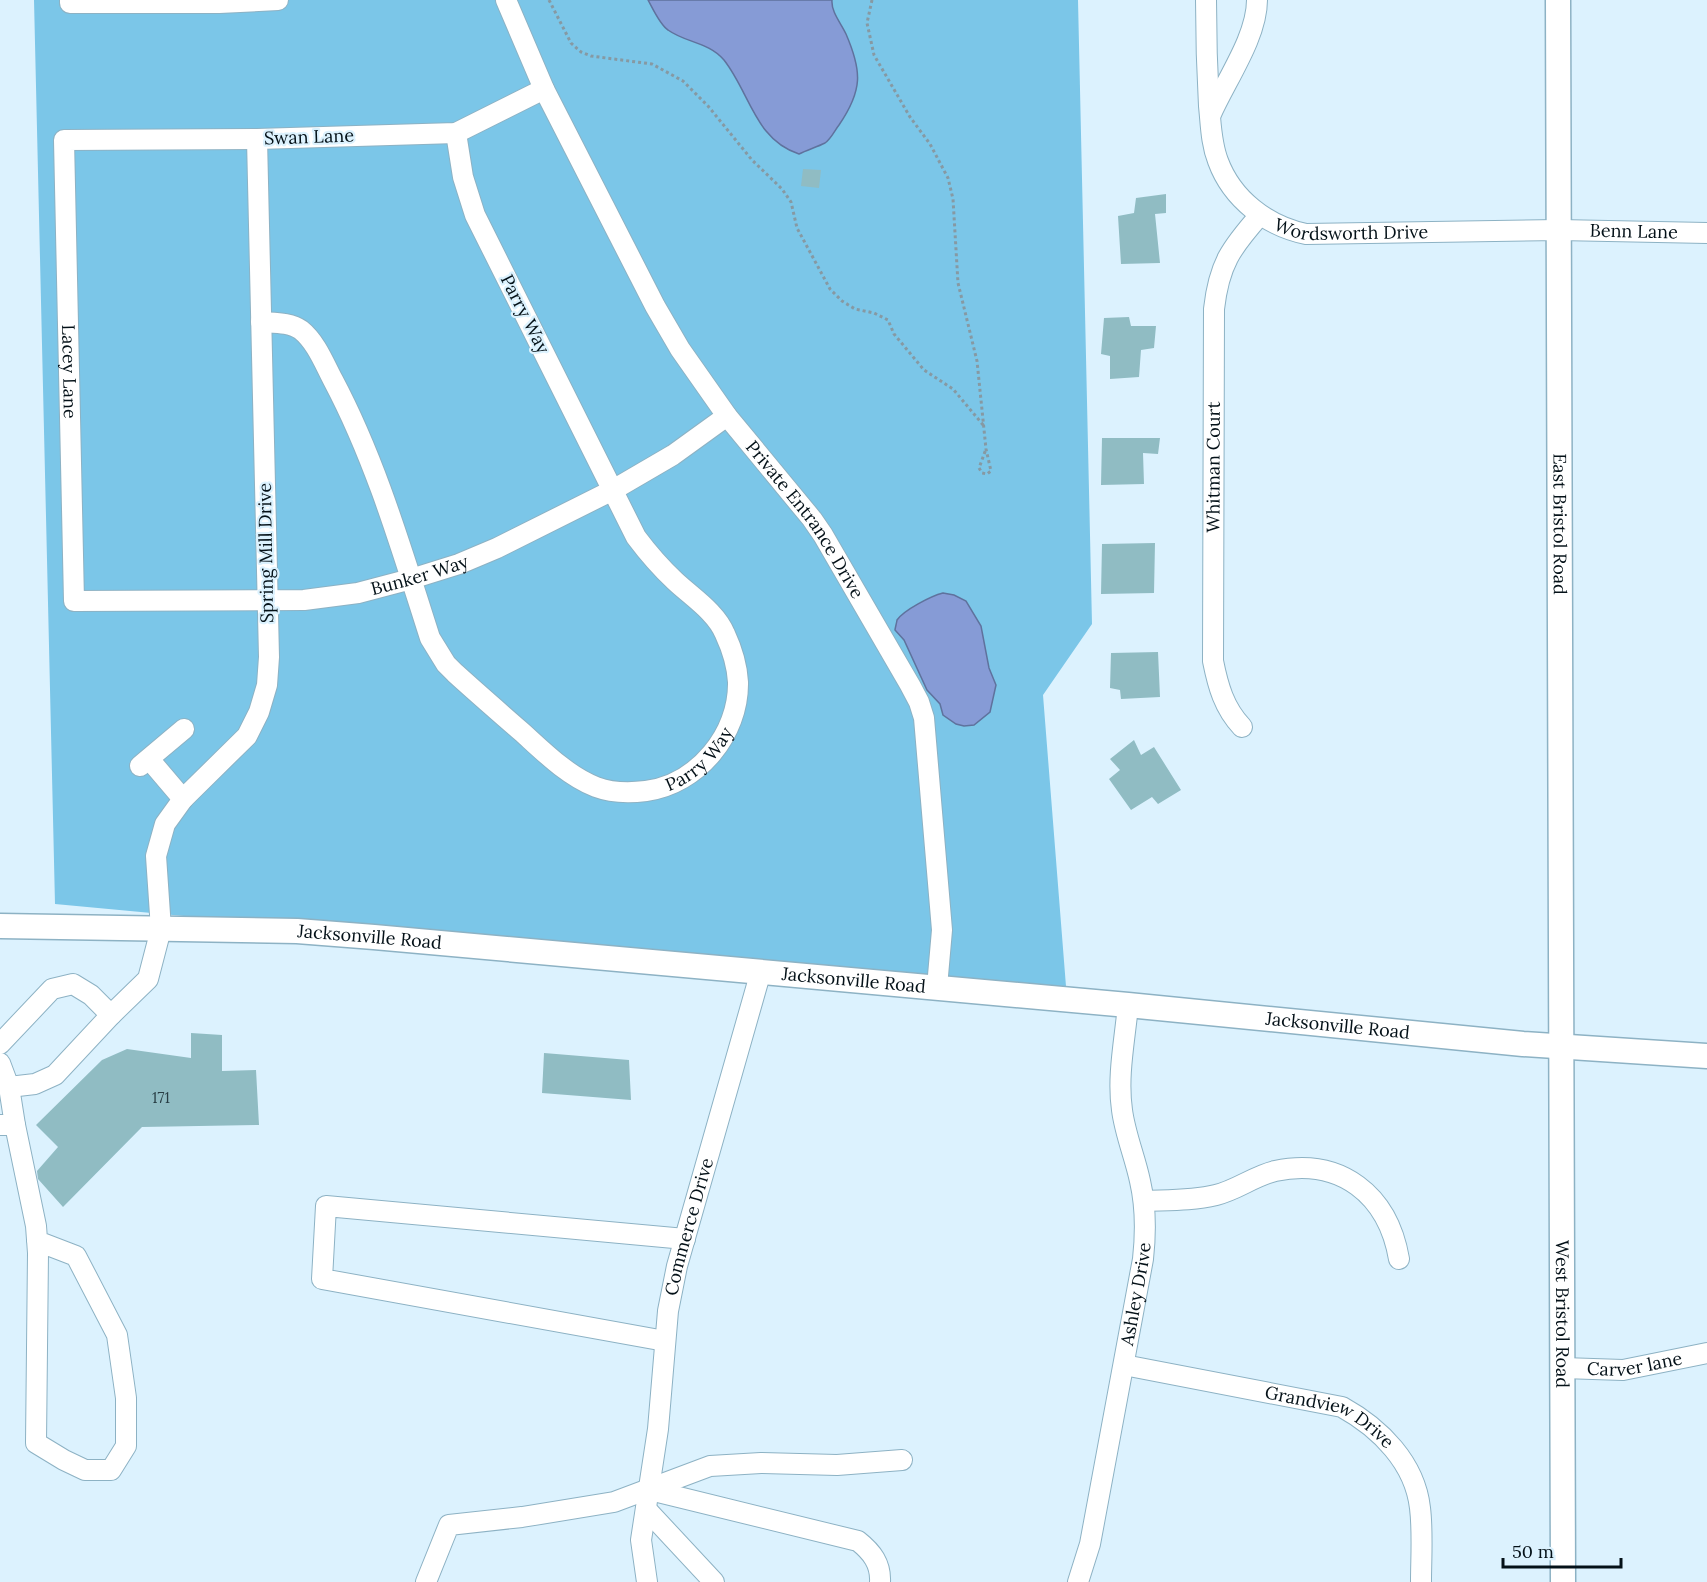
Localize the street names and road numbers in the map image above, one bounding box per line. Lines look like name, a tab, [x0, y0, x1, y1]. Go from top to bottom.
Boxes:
street label: Swan Lane	[264, 123, 355, 150]
street label: Wordsworth Drive	[1271, 213, 1429, 245]
street label: Benn Lane	[1589, 219, 1678, 243]
street label: Parry Way	[496, 270, 555, 358]
street label: Lacey Lane	[57, 324, 82, 419]
street label: Whitman Court	[1201, 401, 1225, 533]
street label: Private Entrance Drive	[741, 436, 869, 603]
street label: East Bristol Road	[1548, 453, 1572, 595]
street label: Spring Mill Drive	[253, 482, 278, 623]
street label: Bunker Way	[368, 549, 472, 600]
street label: Parry Way	[662, 723, 738, 796]
street label: Jacksonville Road	[296, 919, 443, 954]
street label: Jacksonville Road	[780, 962, 927, 998]
street label: Jacksonville Road	[1264, 1007, 1411, 1044]
street label: Commerce Drive	[659, 1155, 718, 1298]
street label: West Bristol Road	[1551, 1240, 1574, 1388]
street label: Ashley Drive	[1115, 1241, 1155, 1348]
street label: Carver lane	[1587, 1346, 1684, 1381]
street label: Grandview Drive	[1263, 1380, 1400, 1453]

